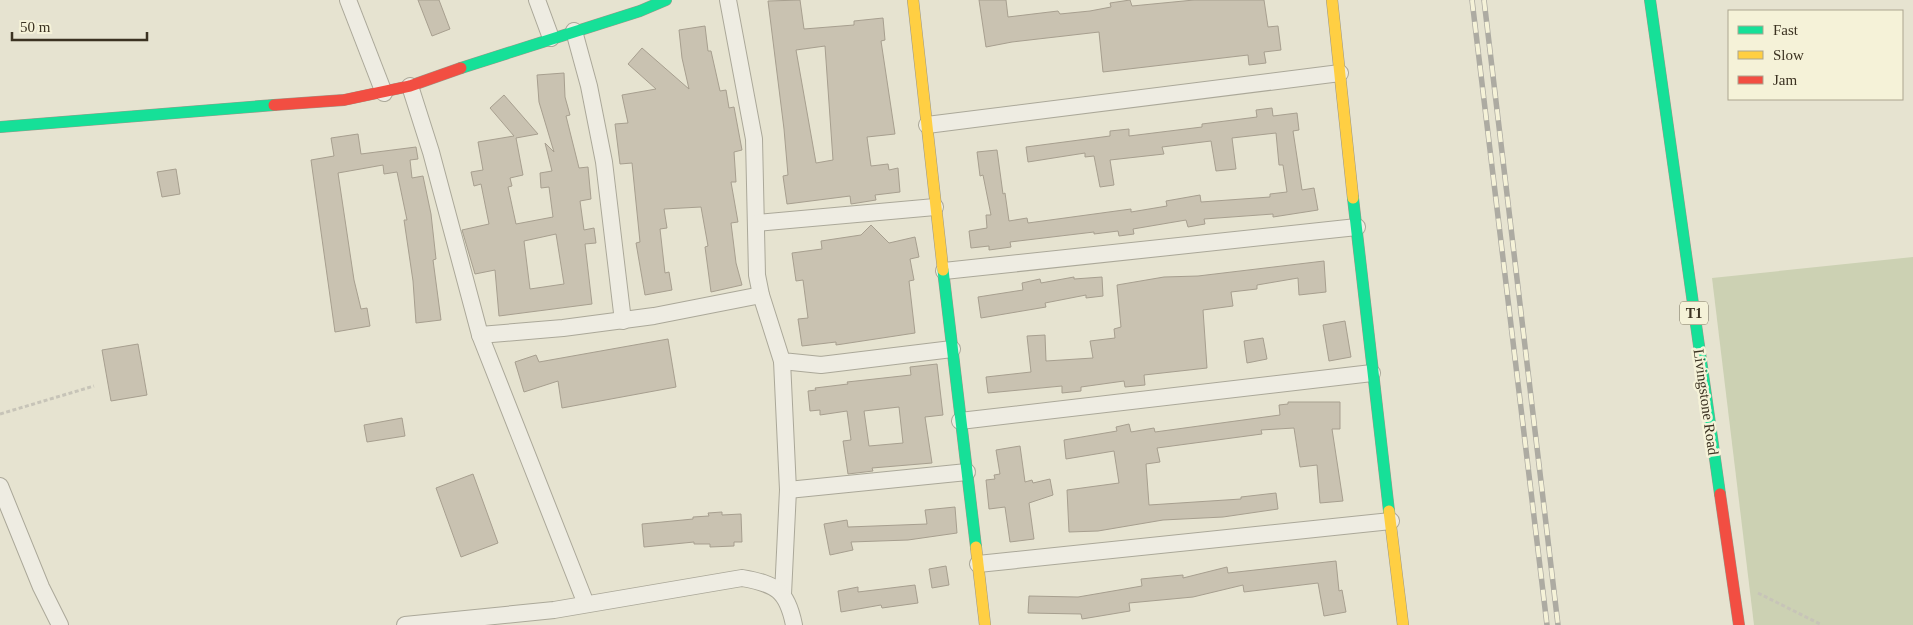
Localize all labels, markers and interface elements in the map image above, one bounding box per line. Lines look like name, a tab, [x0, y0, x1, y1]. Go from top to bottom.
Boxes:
scale bar	[12, 10, 148, 42]
legend	[1728, 10, 1903, 100]
text: 50 m	[20, 19, 51, 35]
text: Fast	[1773, 22, 1799, 38]
text: Slow	[1773, 47, 1804, 63]
text: Jam	[1773, 72, 1797, 88]
road number: T1	[1680, 302, 1708, 324]
street label: Livingstone Road	[1691, 348, 1721, 457]

